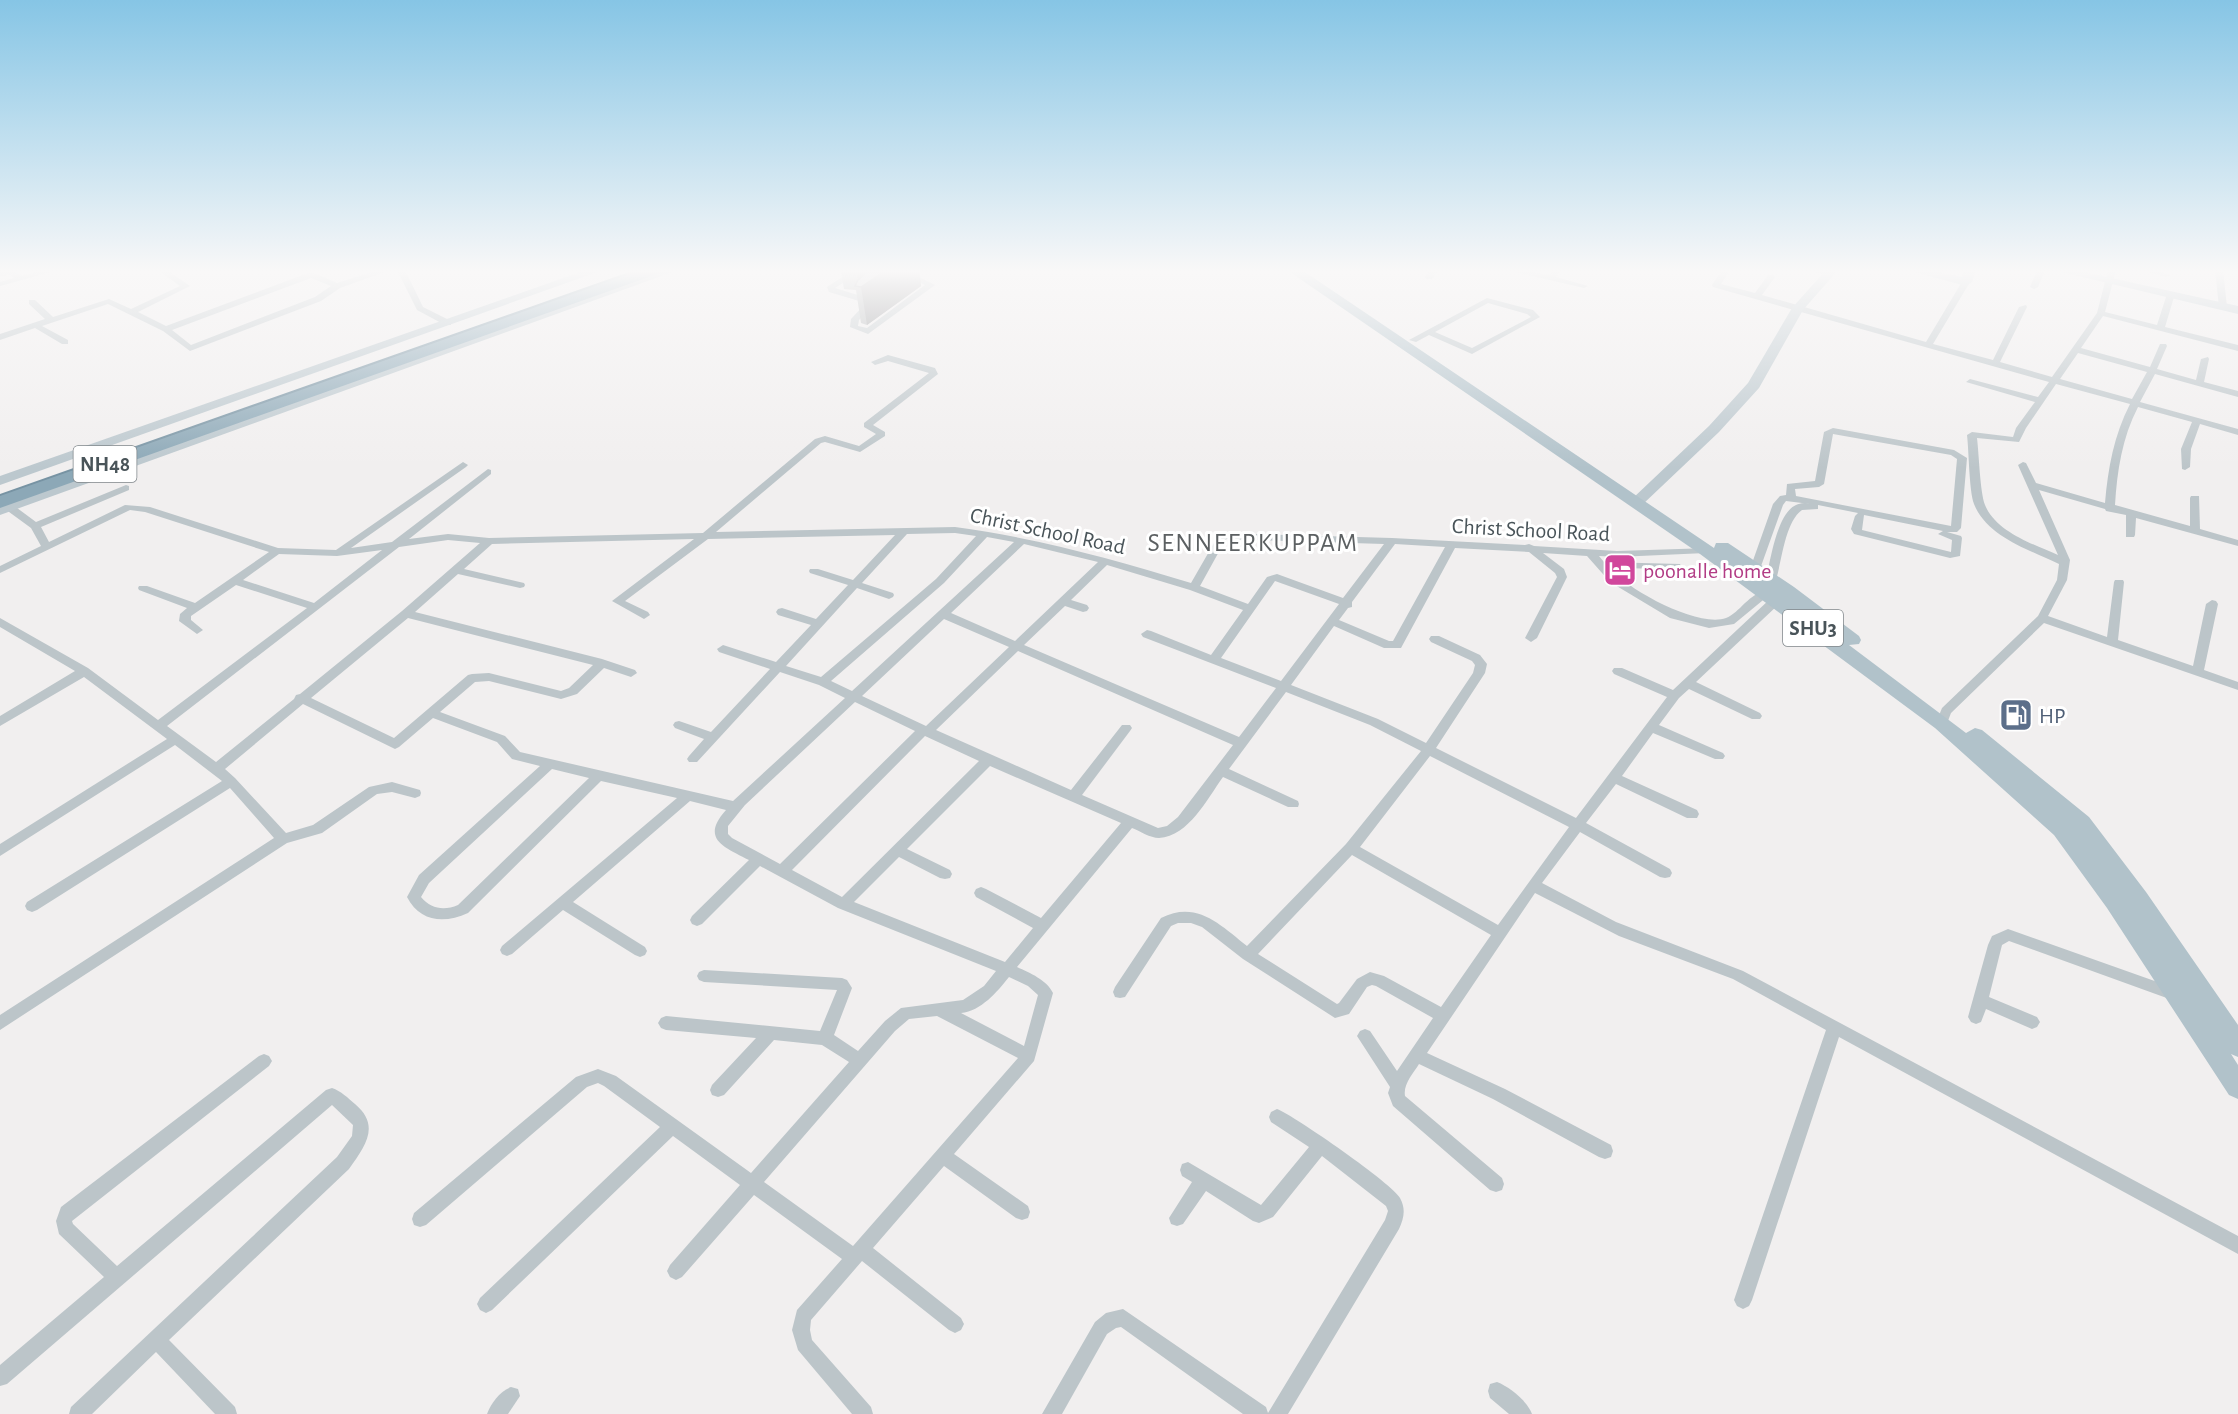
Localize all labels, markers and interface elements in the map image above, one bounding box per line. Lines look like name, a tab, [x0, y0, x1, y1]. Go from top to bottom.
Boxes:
road number: NH48	[74, 446, 136, 482]
street label: Christ School Road	[968, 504, 1127, 558]
street label: Christ School Road	[1451, 515, 1611, 545]
district label: SENNEERKUPPAM	[1147, 530, 1359, 556]
hotel icon: poonalle home	[1602, 552, 1638, 588]
place label: poonalle home	[1643, 560, 1772, 582]
road number: SHU3	[1783, 610, 1843, 646]
fuel station icon: HP	[1998, 697, 2034, 733]
place label: HP	[2039, 705, 2066, 727]

